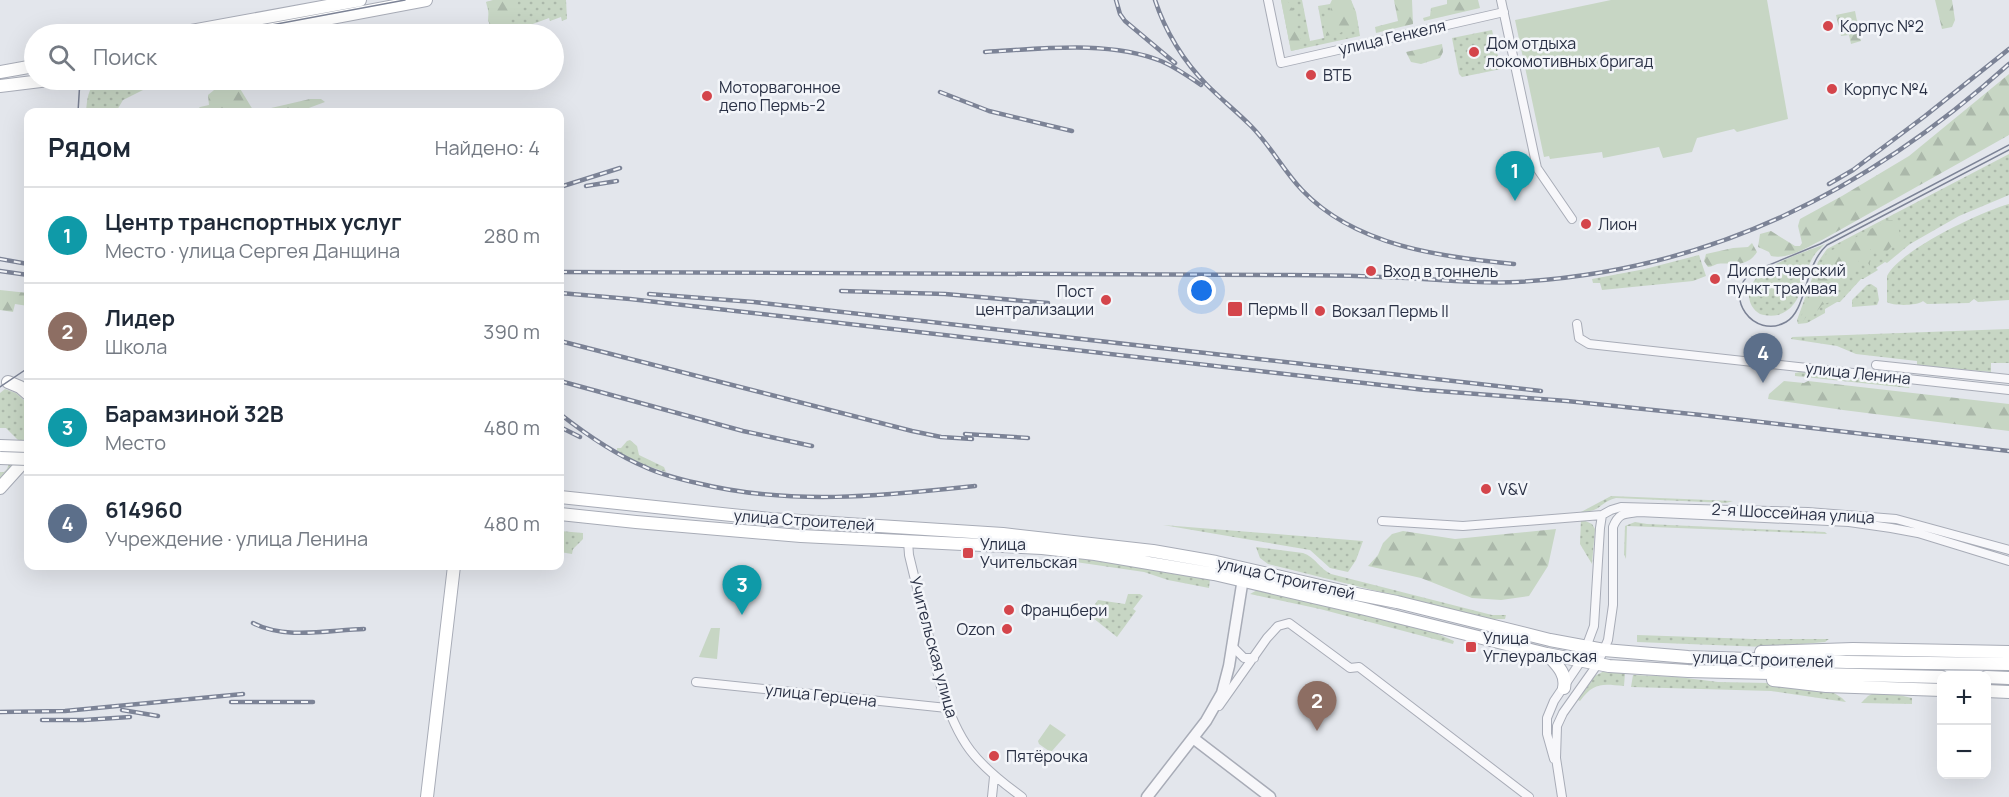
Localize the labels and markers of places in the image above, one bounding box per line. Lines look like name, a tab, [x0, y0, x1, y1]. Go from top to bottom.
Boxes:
place label: Корпус №2	[1840, 15, 1924, 37]
marker: Корпус №2	[1821, 19, 1835, 33]
place label: Дом отдыха локомотивных бригад	[1486, 32, 1654, 72]
marker: Дом отдыха локомотивных бригад	[1467, 45, 1481, 59]
place label: ВТБ	[1323, 64, 1352, 86]
marker: ВТБ	[1304, 68, 1318, 82]
place label: Моторвагонное депо Пермь-2	[719, 76, 841, 116]
place label: Корпус №4	[1844, 78, 1928, 100]
marker: Корпус №4	[1825, 82, 1839, 96]
marker: Моторвагонное депо Пермь-2	[700, 89, 714, 103]
pin: 1	[1496, 152, 1534, 201]
place label: Лион	[1598, 213, 1637, 235]
marker: Лион	[1579, 217, 1593, 231]
place label: Диспетчерский пункт трамвая	[1727, 259, 1846, 299]
place label: Вход в тоннель	[1383, 260, 1498, 282]
marker: Вход в тоннель	[1364, 264, 1378, 278]
marker: Диспетчерский пункт трамвая	[1708, 272, 1722, 286]
place label: Пост централизации	[975, 280, 1094, 320]
marker: Пост централизации	[1099, 293, 1113, 307]
place label: Пермь II	[1248, 298, 1308, 320]
marker: Пермь II	[1226, 300, 1244, 318]
place label: Вокзал Пермь II	[1332, 300, 1449, 322]
marker: Вокзал Пермь II	[1313, 304, 1327, 318]
pin: 4	[1744, 334, 1782, 383]
place label: V&V	[1498, 478, 1528, 500]
marker: V&V	[1479, 482, 1493, 496]
place label: Улица Учительская	[980, 533, 1077, 573]
marker: Улица Учительская	[961, 546, 975, 560]
pin: 3	[722, 566, 762, 615]
place label: Францбери	[1021, 599, 1107, 621]
marker: Францбери	[1002, 603, 1016, 617]
place label: Ozon	[957, 618, 995, 640]
marker: Ozon	[1000, 622, 1014, 636]
place label: Улица Углеуральская	[1483, 627, 1597, 667]
marker: Улица Углеуральская	[1464, 640, 1478, 654]
pin: 2	[1298, 682, 1336, 731]
place label: Пятёрочка	[1006, 745, 1088, 767]
marker: Пятёрочка	[987, 749, 1001, 763]

